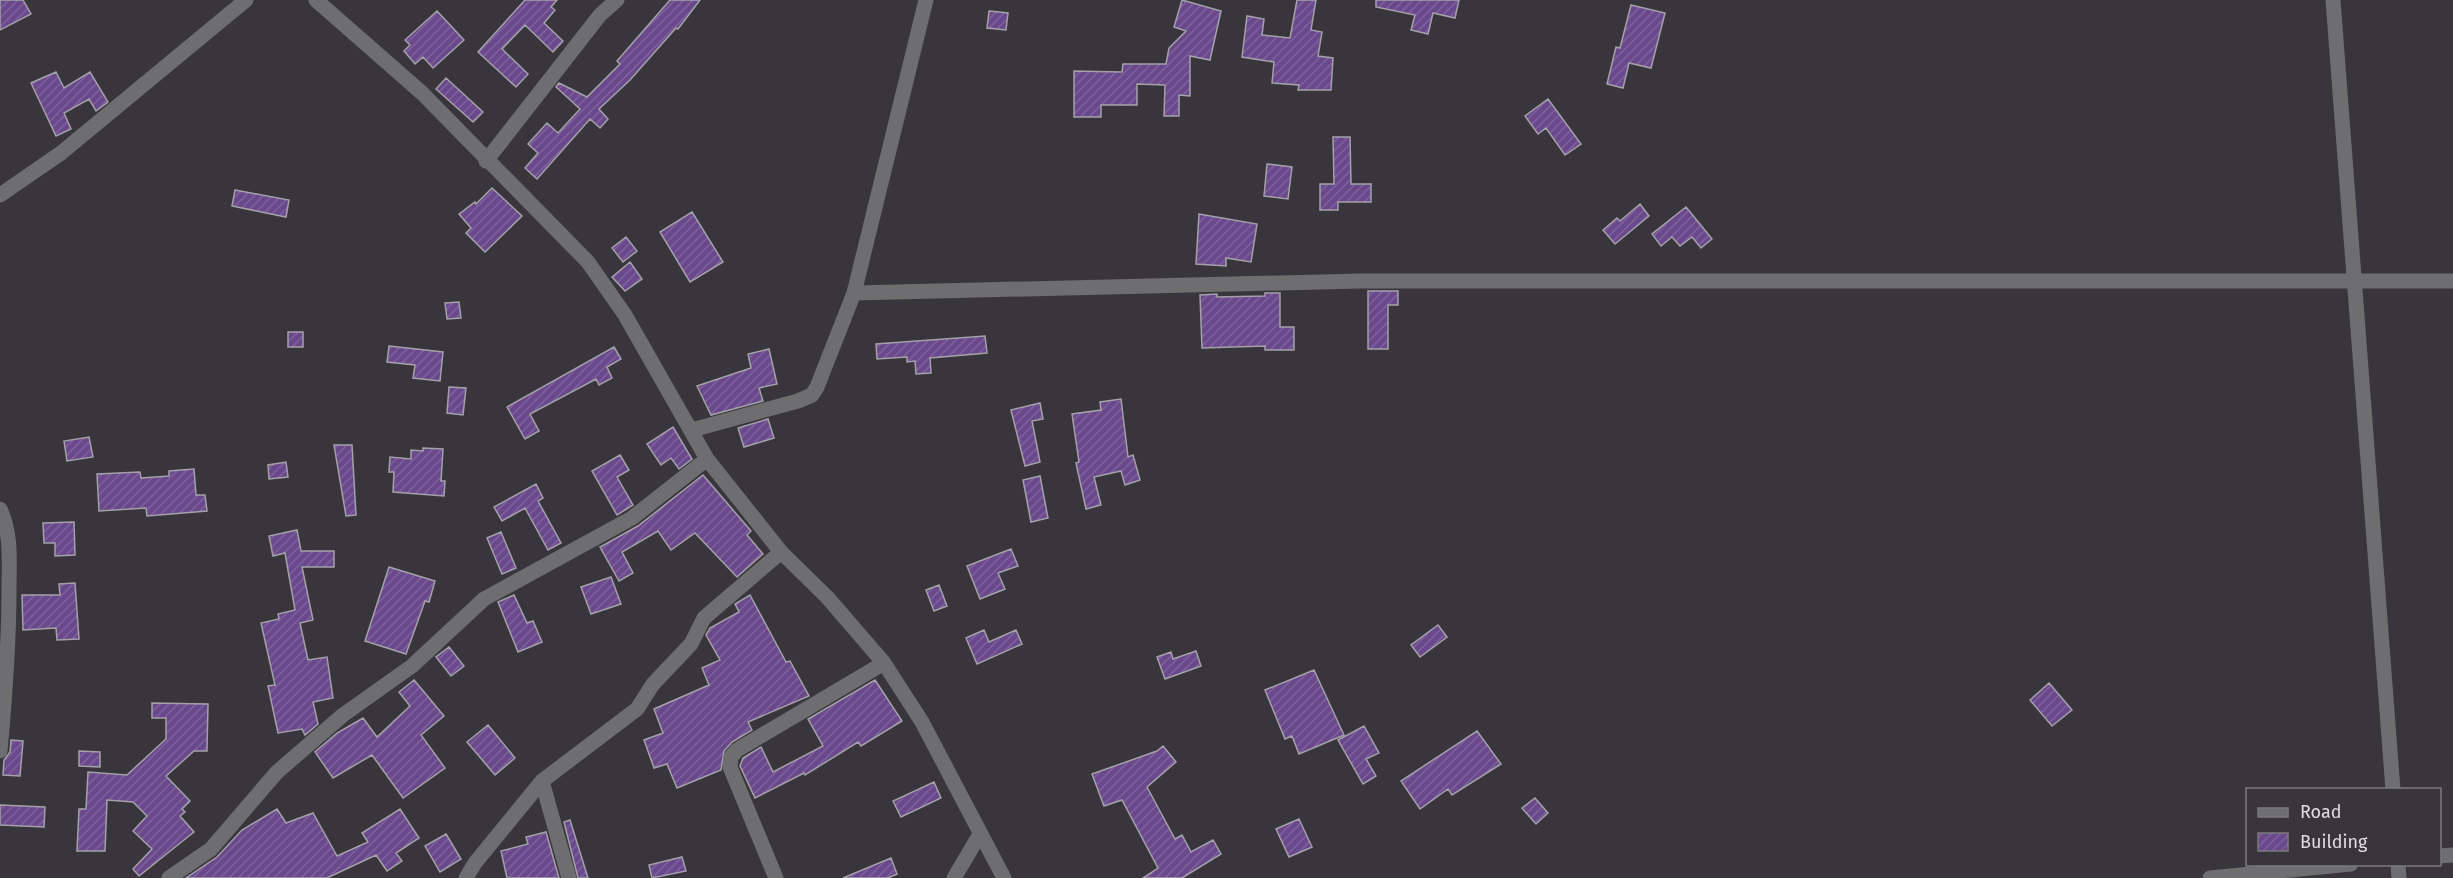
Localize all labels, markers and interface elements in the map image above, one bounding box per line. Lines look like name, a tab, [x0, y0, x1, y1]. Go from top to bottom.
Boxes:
legend	[2246, 788, 2441, 866]
text: Road	[2300, 801, 2342, 823]
text: Building	[2300, 831, 2368, 853]

